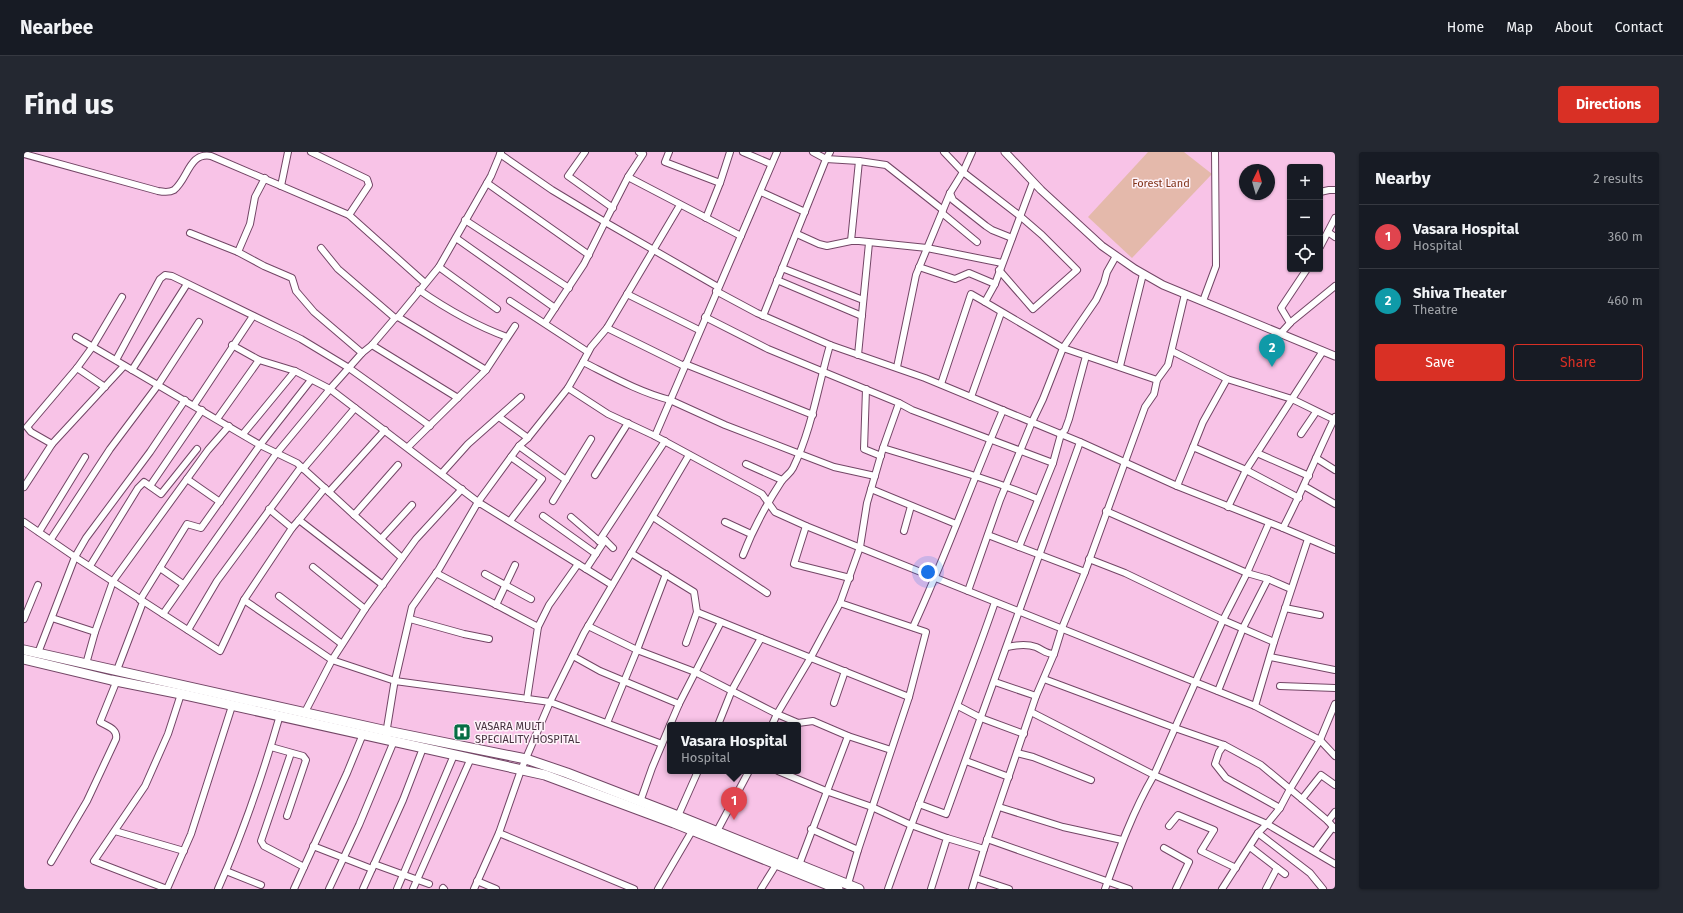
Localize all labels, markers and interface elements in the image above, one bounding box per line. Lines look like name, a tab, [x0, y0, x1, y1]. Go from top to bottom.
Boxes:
text: Nearbee	[20, 16, 93, 39]
text: Home	[1447, 19, 1484, 36]
text: Map	[1506, 19, 1533, 36]
text: About	[1555, 19, 1593, 36]
text: Contact	[1615, 19, 1663, 36]
button: Directions	[1558, 86, 1659, 123]
text: Find us	[24, 88, 114, 121]
north arrow	[1239, 164, 1275, 200]
map controls	[1287, 164, 1323, 272]
button: +	[1287, 164, 1323, 200]
text: Nearby	[1375, 168, 1430, 189]
text: 2 results	[1593, 171, 1643, 186]
park label: Forest Land	[1132, 177, 1190, 190]
button: −	[1287, 200, 1323, 236]
text: Vasara Hospital	[1413, 220, 1519, 238]
text: 1	[1385, 229, 1391, 244]
text: 360 m	[1608, 229, 1643, 244]
button: locate	[1287, 236, 1323, 272]
text: Hospital	[1413, 238, 1462, 253]
text: Shiva Theater	[1413, 284, 1507, 302]
text: 2	[1385, 293, 1391, 308]
text: 460 m	[1607, 293, 1643, 308]
text: Theatre	[1413, 302, 1458, 317]
pin: 2	[1259, 334, 1285, 367]
button: Save	[1375, 344, 1505, 381]
button: Share	[1513, 344, 1643, 381]
your location	[918, 562, 938, 582]
place label: VASARA MULTI SPECIALITY HOSPITAL	[475, 720, 580, 746]
hospital icon: VASARA MULTI SPECIALITY HOSPITAL	[452, 722, 472, 742]
popup	[667, 722, 801, 774]
text: Vasara Hospital	[681, 732, 787, 750]
text: Hospital	[681, 750, 730, 765]
pin: 1	[721, 787, 747, 820]

